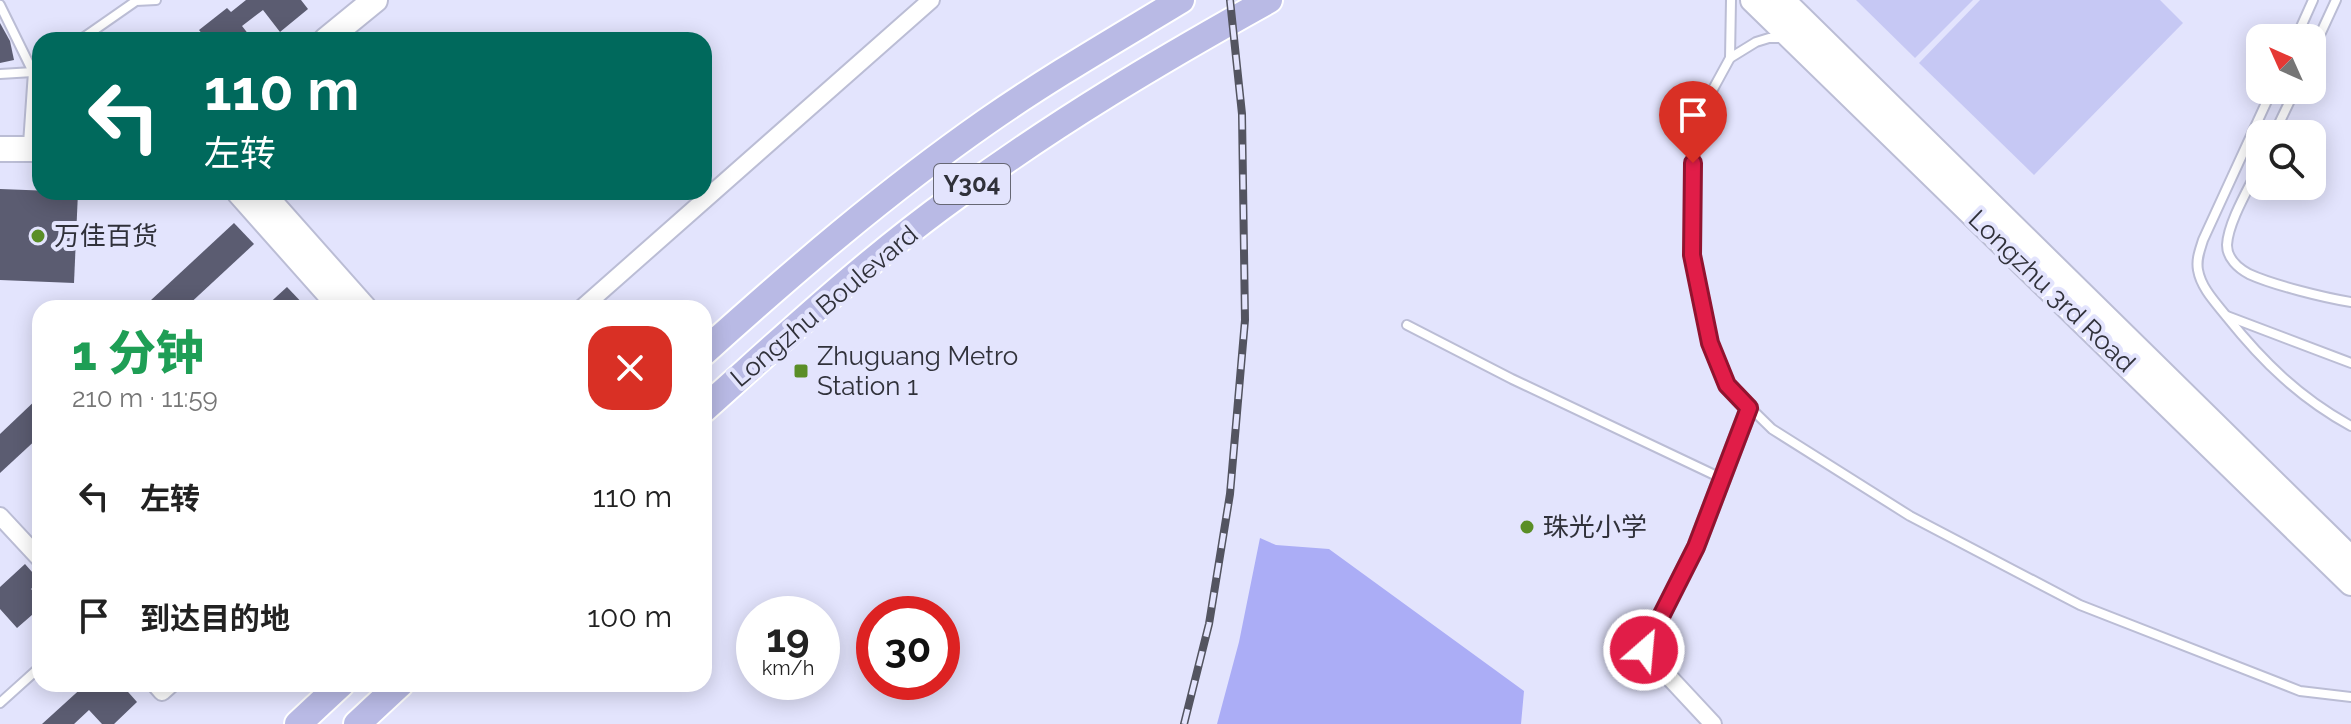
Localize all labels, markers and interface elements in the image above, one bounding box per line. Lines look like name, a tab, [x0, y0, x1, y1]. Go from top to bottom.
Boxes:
north arrow	[2246, 24, 2326, 104]
map controls	[2246, 24, 2326, 200]
text: 110 m	[204, 57, 359, 123]
icon: left	[72, 64, 176, 168]
pin	[1659, 81, 1727, 163]
icon: arrive	[1671, 93, 1715, 137]
button: search	[2246, 120, 2326, 200]
text: 左转	[204, 132, 276, 174]
road number: Y304	[934, 164, 1010, 204]
street label: Longzhu 3rd Road	[1963, 204, 2141, 378]
street label: Longzhu Boulevard	[725, 219, 923, 393]
place label: 万佳百货	[54, 221, 158, 251]
marker: 万佳百货	[29, 227, 47, 245]
text: 1 分钟	[72, 325, 204, 381]
button: close	[588, 326, 672, 410]
place label: Zhuguang Metro Station 1	[817, 341, 1018, 401]
marker: Zhuguang Metro Station 1	[792, 362, 810, 380]
text: 210 m · 11:59	[72, 383, 218, 413]
icon: left	[72, 474, 116, 518]
text: 110 m	[593, 479, 672, 514]
text: 左转	[140, 481, 200, 516]
place label: 珠光小学	[1543, 512, 1647, 542]
marker: 珠光小学	[1518, 518, 1536, 536]
icon: arrive	[72, 594, 116, 638]
speed limit sign: 30	[856, 596, 960, 700]
text: 100 m	[587, 599, 672, 634]
text: 到达目的地	[140, 601, 290, 636]
position arrow	[1602, 608, 1686, 692]
text: 19	[766, 614, 810, 661]
text: km/h	[762, 656, 814, 680]

